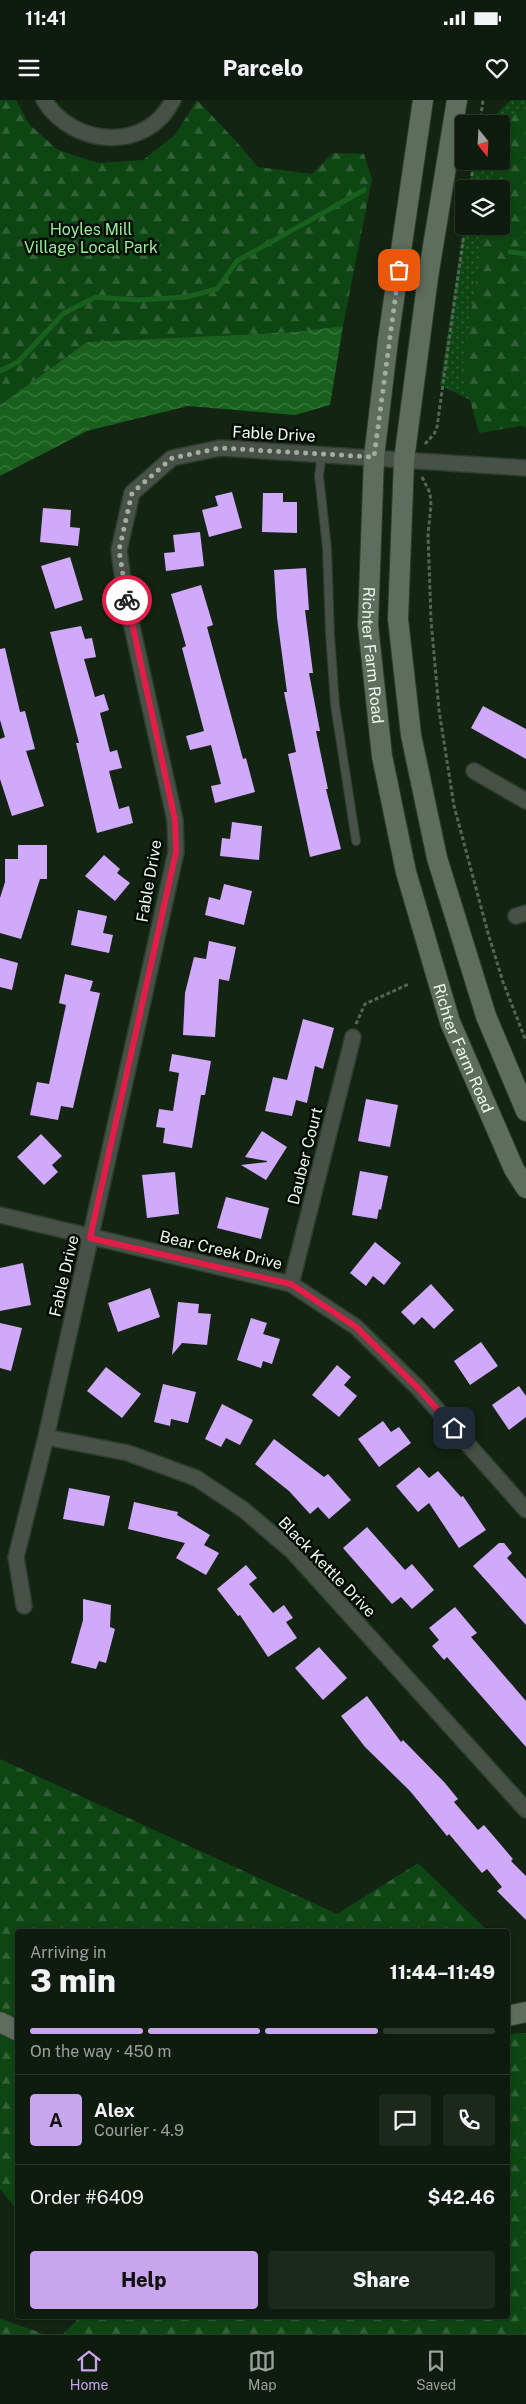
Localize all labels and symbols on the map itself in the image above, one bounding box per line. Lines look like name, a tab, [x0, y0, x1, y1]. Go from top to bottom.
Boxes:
north arrow	[455, 115, 510, 170]
park label: Hoyles Mill Village Local Park	[24, 220, 158, 257]
pin	[378, 249, 420, 291]
street label: Fable Drive	[232, 422, 316, 446]
courier	[102, 575, 152, 625]
street label: Richter Farm Road	[359, 586, 388, 725]
street label: Fable Drive	[132, 838, 166, 924]
street label: Richter Farm Road	[430, 981, 498, 1115]
street label: Dauber Court	[284, 1105, 326, 1207]
street label: Bear Creek Drive	[158, 1227, 284, 1273]
street label: Fable Drive	[45, 1233, 83, 1319]
pin	[433, 1407, 475, 1449]
street label: Black Kettle Drive	[274, 1513, 380, 1621]

